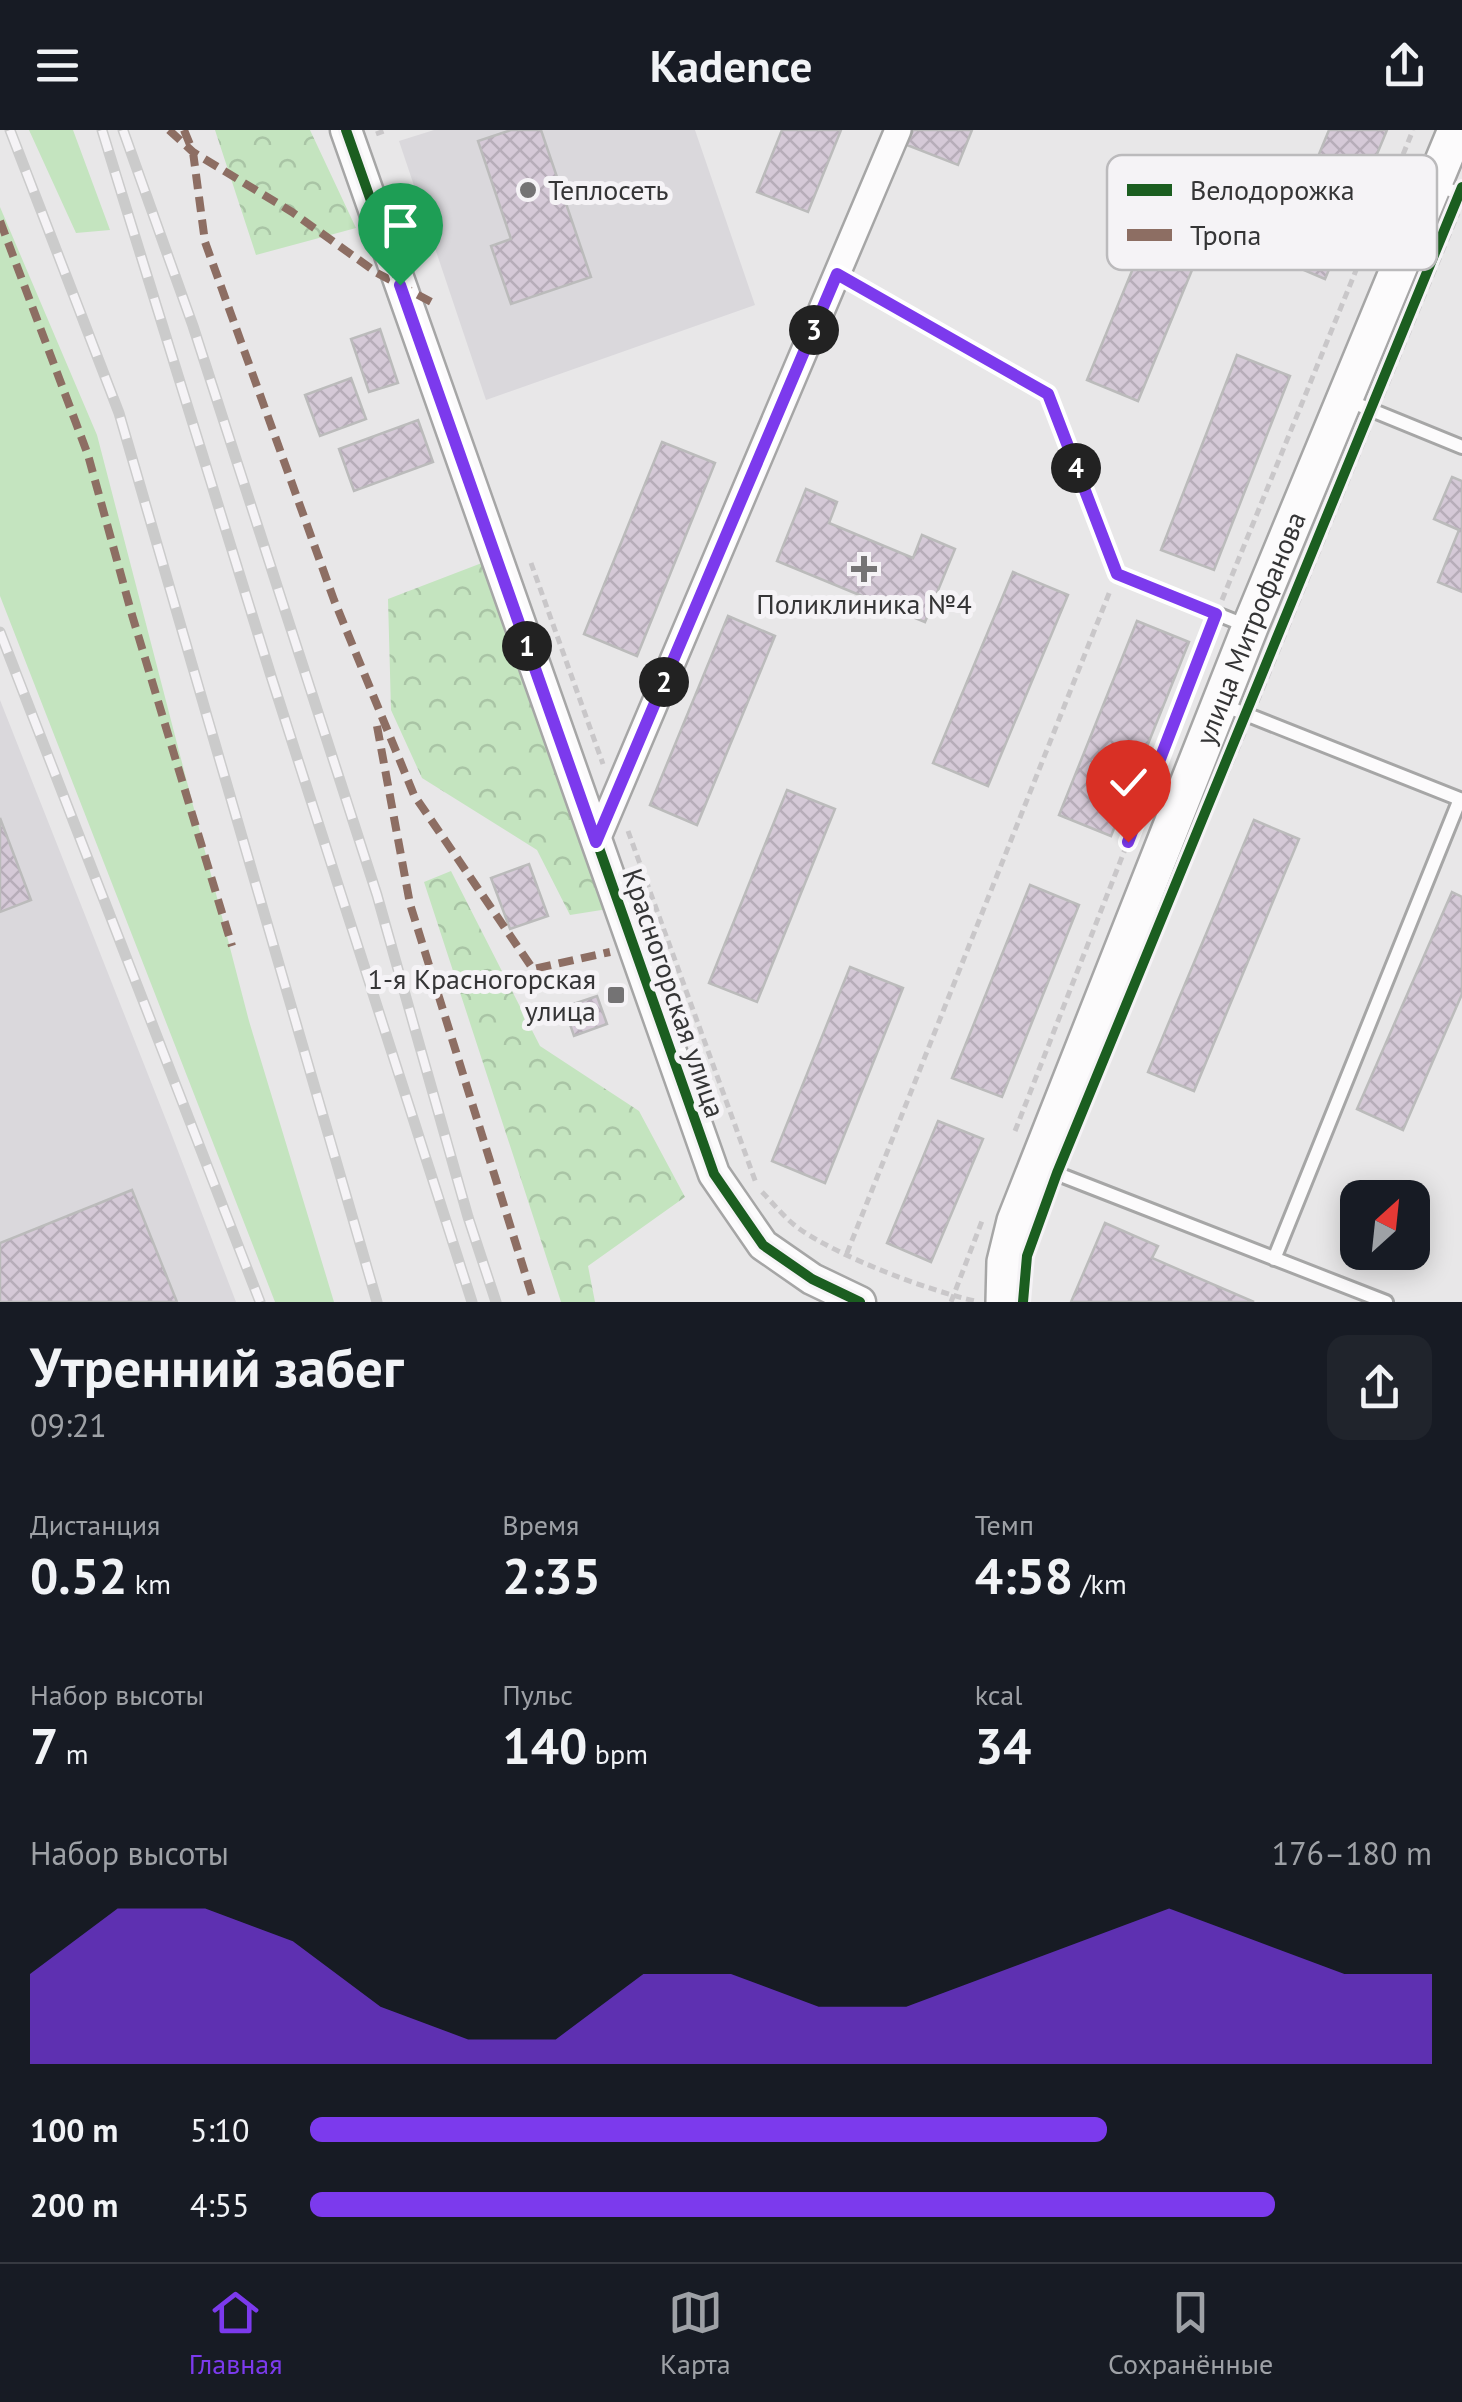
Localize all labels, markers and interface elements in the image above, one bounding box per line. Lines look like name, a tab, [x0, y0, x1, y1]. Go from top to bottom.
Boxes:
text: Kadence	[650, 36, 812, 94]
icon: menu	[30, 38, 85, 93]
icon: share	[1377, 38, 1432, 93]
legend	[1107, 155, 1437, 270]
place label: Теплосеть	[548, 171, 669, 208]
text: Велодорожка	[1190, 171, 1355, 208]
marker: Теплосеть	[517, 179, 539, 201]
pin	[358, 183, 443, 286]
icon: arrive	[373, 198, 428, 253]
text: Тропа	[1190, 216, 1261, 253]
pin: 3	[789, 305, 839, 355]
text: 3	[806, 311, 822, 348]
pin: 4	[1051, 443, 1101, 493]
text: 4	[1068, 449, 1084, 486]
street label: улица Митрофанова	[1186, 506, 1314, 750]
marker: Поликлиника №4	[851, 556, 877, 582]
place label: Поликлиника №4	[756, 585, 972, 622]
pin: 1	[502, 621, 552, 671]
text: 1	[519, 627, 535, 664]
pin: 2	[639, 657, 689, 707]
text: 2	[656, 663, 672, 700]
pin	[1086, 740, 1171, 843]
icon: check	[1101, 755, 1156, 810]
street label: Красногорская улица	[615, 863, 734, 1122]
place label: 1-я Красногорская улица	[368, 960, 596, 1029]
marker: 1-я Красногорская улица	[605, 984, 627, 1006]
north arrow	[1340, 1180, 1430, 1270]
map controls	[1340, 1180, 1430, 1270]
text: Утренний забег	[30, 1331, 404, 1402]
button: share	[1327, 1335, 1432, 1440]
text: 09:21	[30, 1404, 107, 1446]
text: Дистанция	[30, 1506, 160, 1543]
text: Время	[502, 1506, 579, 1543]
text: Темп	[975, 1506, 1034, 1543]
text: 0.52	[30, 1543, 127, 1608]
text: 2:35	[502, 1543, 601, 1608]
text: 4:58	[975, 1543, 1073, 1608]
text: km	[127, 1565, 171, 1602]
text: /km	[1073, 1565, 1127, 1602]
text: Набор высоты	[30, 1676, 204, 1713]
text: Пульс	[502, 1676, 573, 1713]
text: kcal	[975, 1676, 1022, 1713]
text: 7	[30, 1713, 58, 1778]
text: 140	[502, 1713, 587, 1778]
text: 34	[975, 1713, 1031, 1778]
text: m	[58, 1735, 89, 1772]
text: bpm	[587, 1735, 648, 1772]
text: Набор высоты	[30, 1832, 229, 1874]
text: 176–180 m	[1272, 1832, 1432, 1874]
text: 100 m	[30, 2109, 118, 2151]
text: 5:10	[190, 2109, 249, 2151]
text: 200 m	[30, 2184, 118, 2226]
text: 4:55	[190, 2184, 249, 2226]
tab: Главная	[189, 2285, 282, 2382]
tab: Карта	[660, 2285, 731, 2382]
tab: Сохранённые	[1108, 2285, 1273, 2382]

